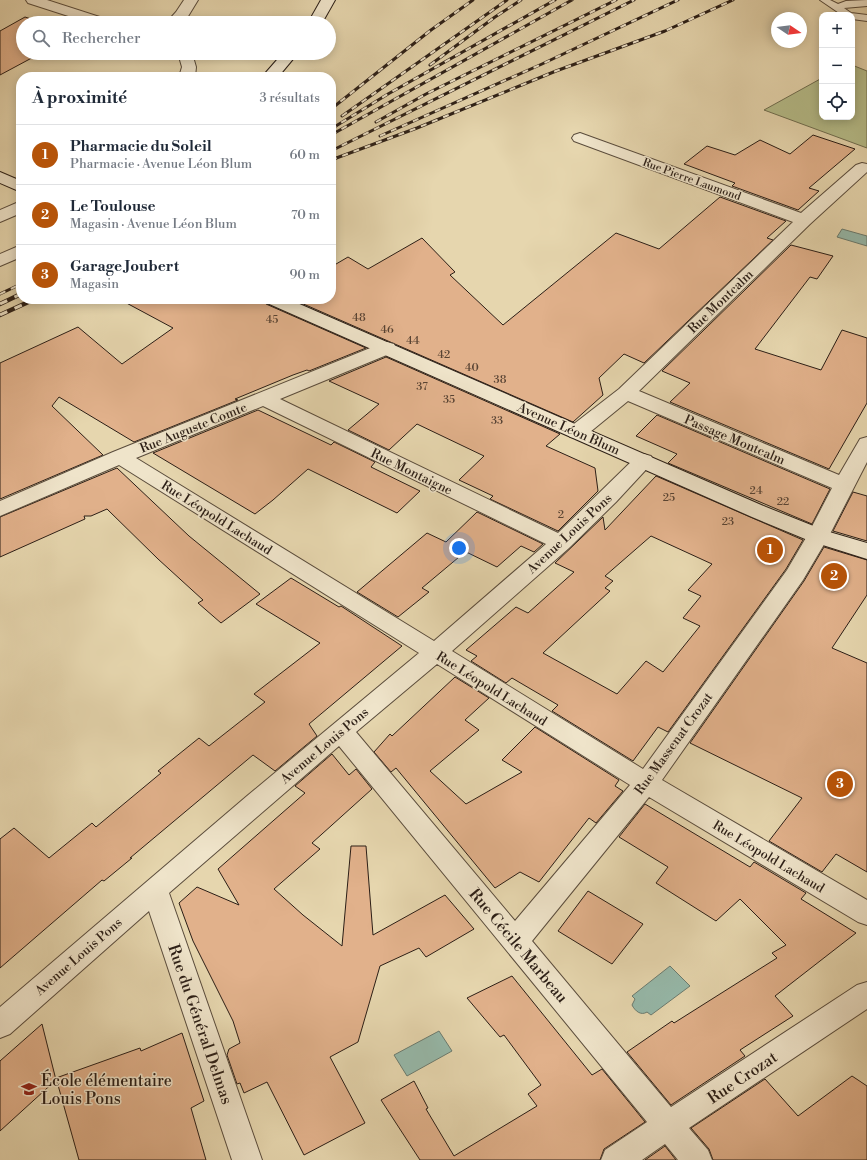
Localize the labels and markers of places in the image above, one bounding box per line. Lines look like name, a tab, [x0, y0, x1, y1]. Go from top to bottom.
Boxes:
pin: 1	[757, 535, 783, 565]
pin: 2	[821, 561, 847, 591]
pin: 3	[827, 769, 853, 799]
place label: École élémentaire Louis Pons	[41, 1069, 172, 1109]
school or university icon: École élémentaire Louis Pons	[20, 1080, 38, 1098]

